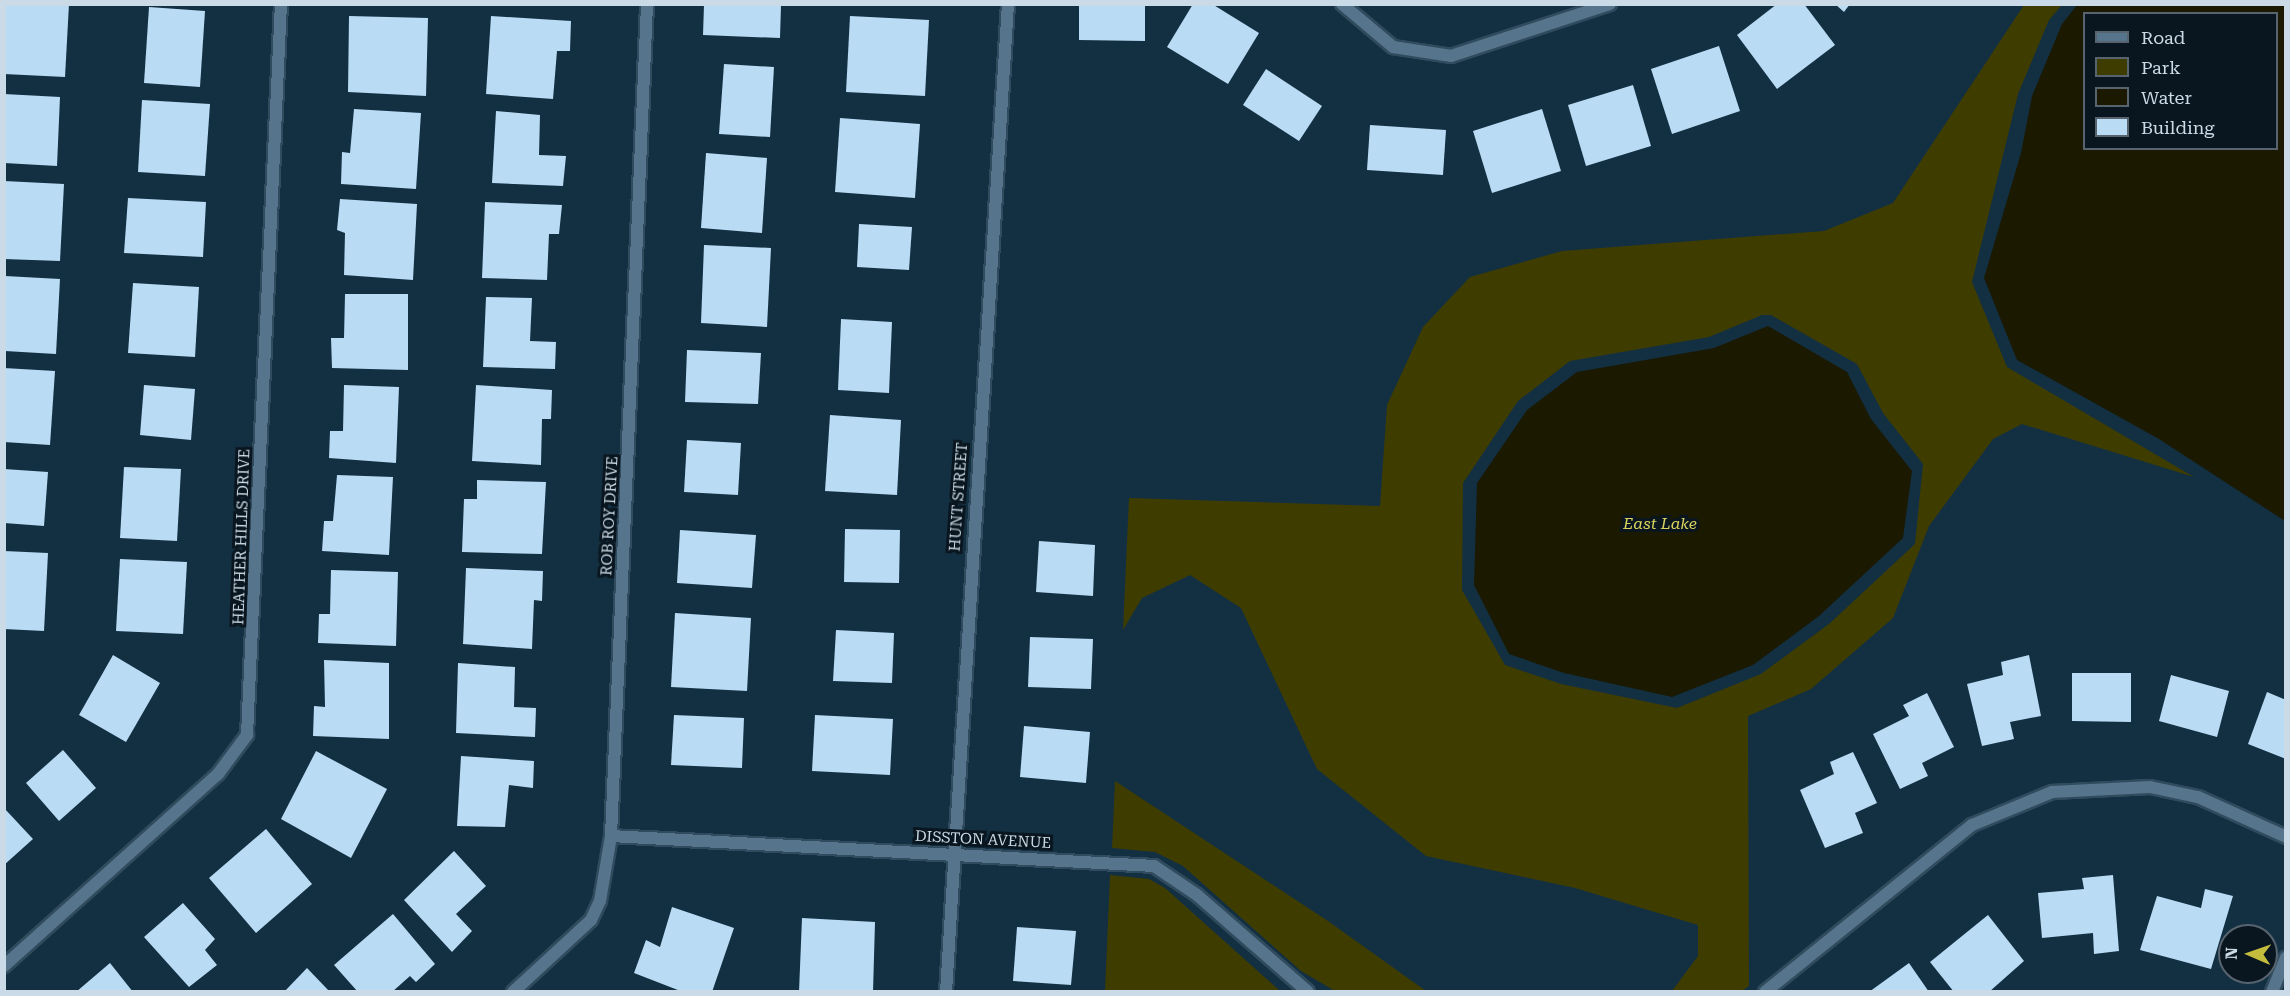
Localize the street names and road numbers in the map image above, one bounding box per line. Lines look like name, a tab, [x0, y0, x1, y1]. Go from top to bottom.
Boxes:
street label: HUNT STREET	[946, 442, 972, 552]
street label: HEATHER HILLS DRIVE	[230, 449, 254, 625]
street label: ROB ROY DRIVE	[598, 456, 622, 576]
street label: DISSTON AVENUE	[914, 827, 1052, 853]

